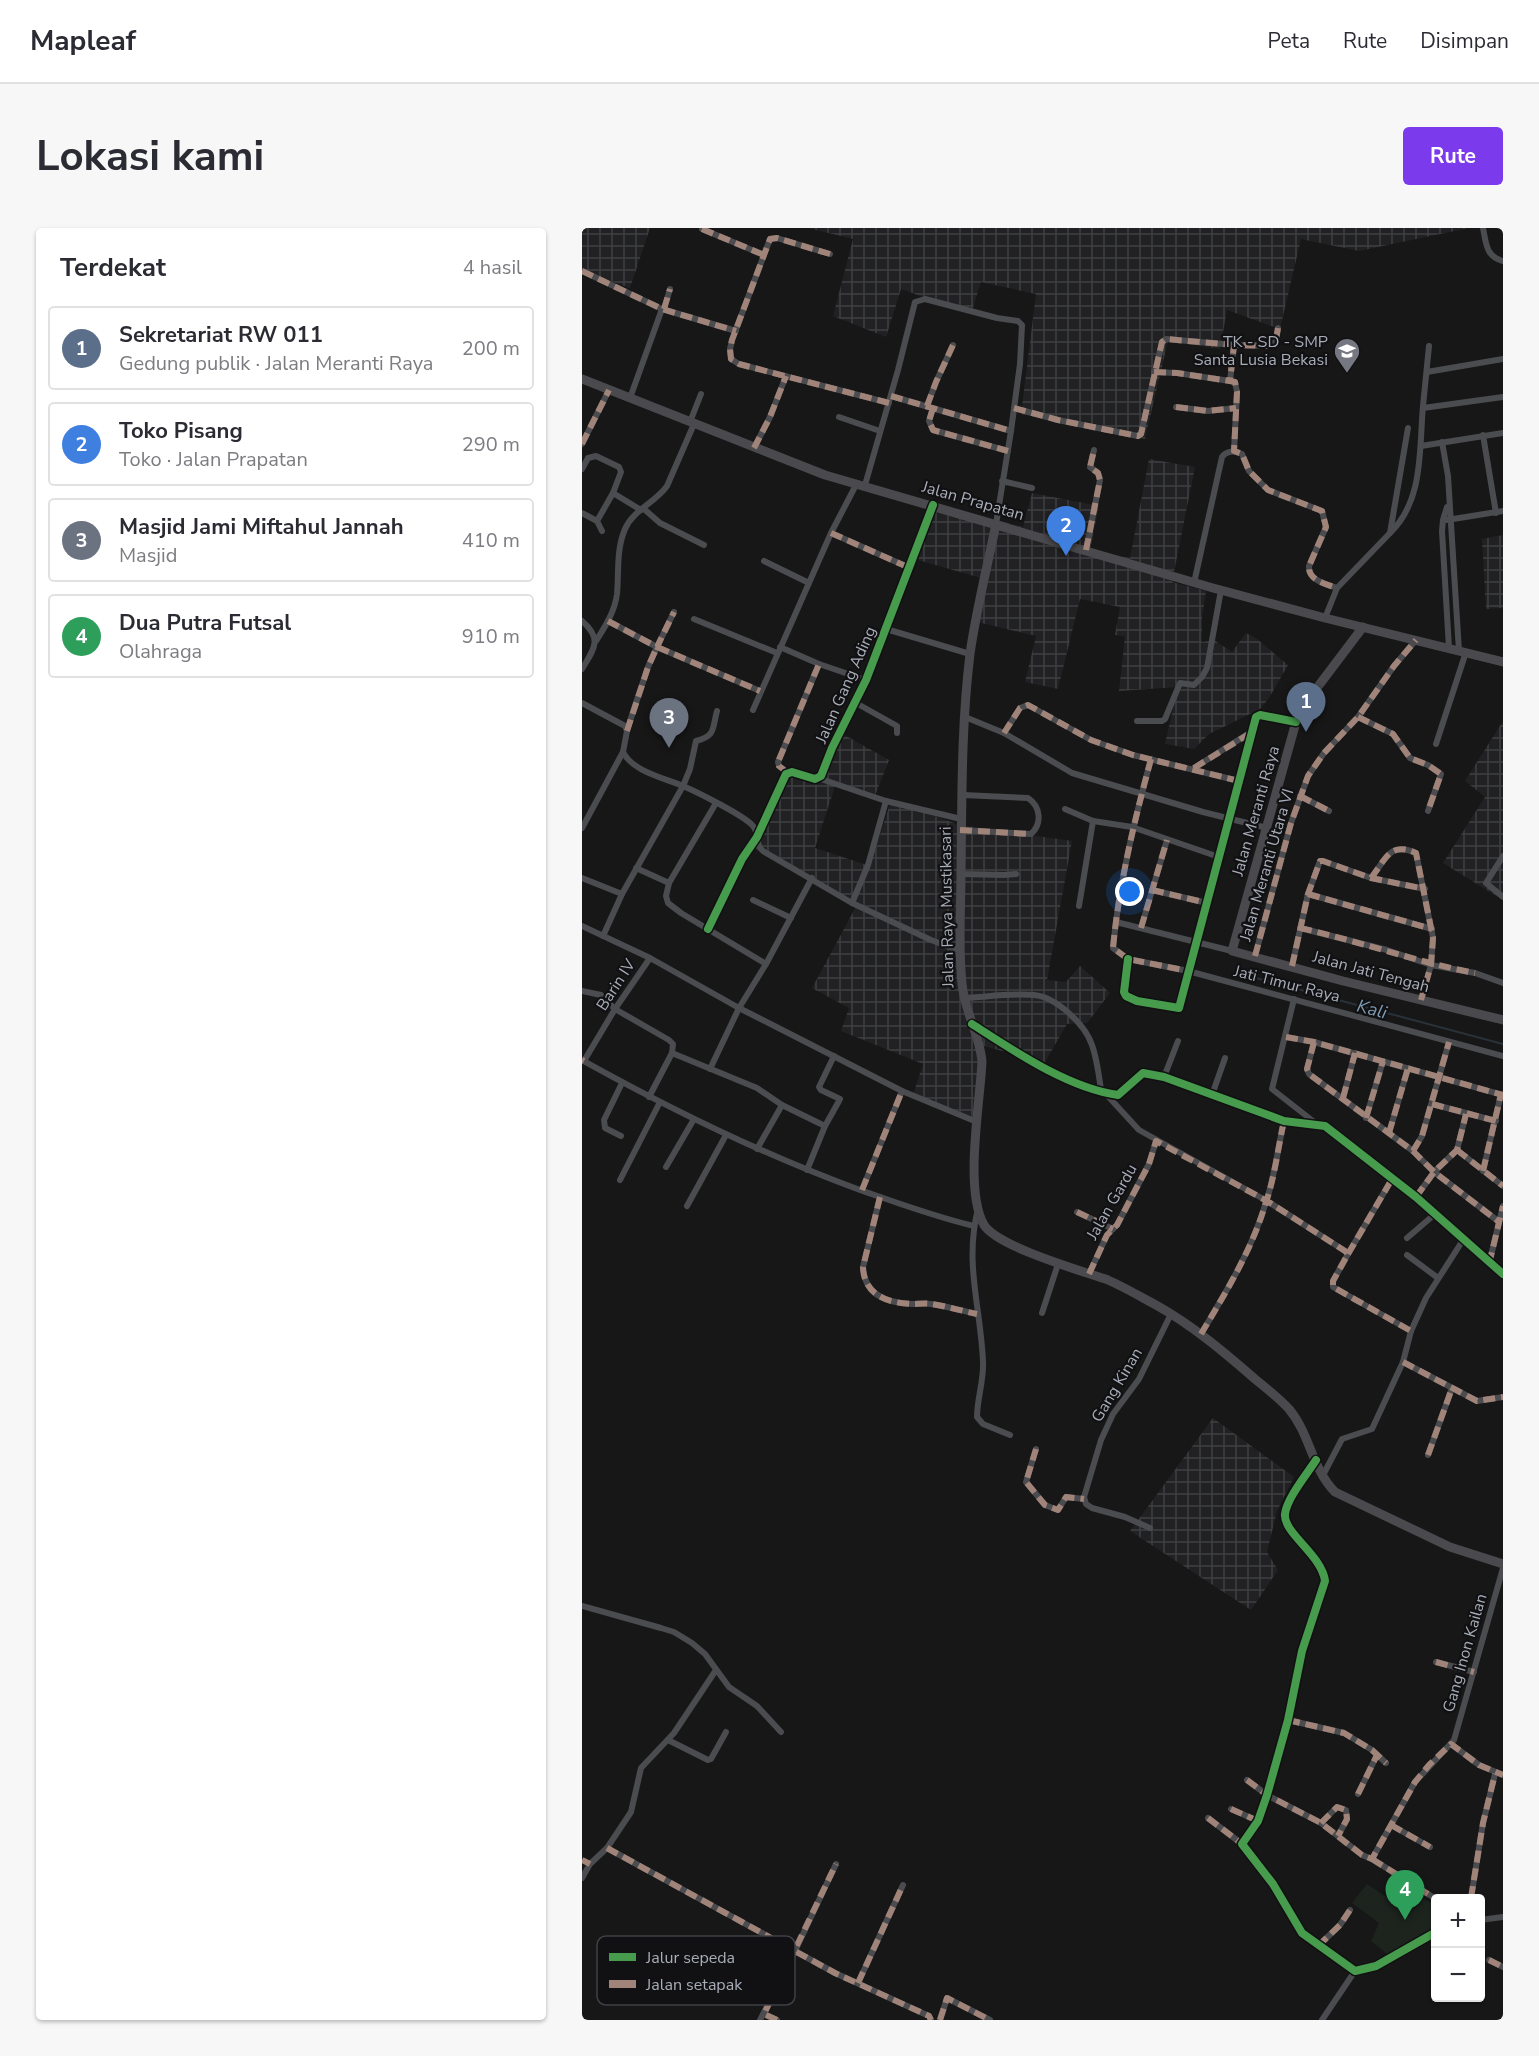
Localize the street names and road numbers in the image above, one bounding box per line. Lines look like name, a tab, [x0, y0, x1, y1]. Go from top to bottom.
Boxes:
street label: Jalan Prapatan	[918, 476, 1027, 526]
street label: Jalan Gang Ading	[810, 623, 882, 748]
street label: Jalan Meranti Raya	[1227, 743, 1285, 880]
street label: Jalan Meranti Utara VI	[1234, 786, 1299, 945]
street label: Jalan Raya Mustikasari	[935, 826, 959, 989]
street label: Jalan Jati Tengah	[1309, 946, 1432, 998]
street label: Barin IV	[591, 954, 641, 1015]
street label: Jati Timur Raya	[1231, 960, 1342, 1008]
street label: Jalan Gardu	[1081, 1160, 1143, 1245]
street label: Gang Kinan	[1086, 1344, 1148, 1426]
street label: Gang Inon Kailan	[1438, 1591, 1492, 1715]

